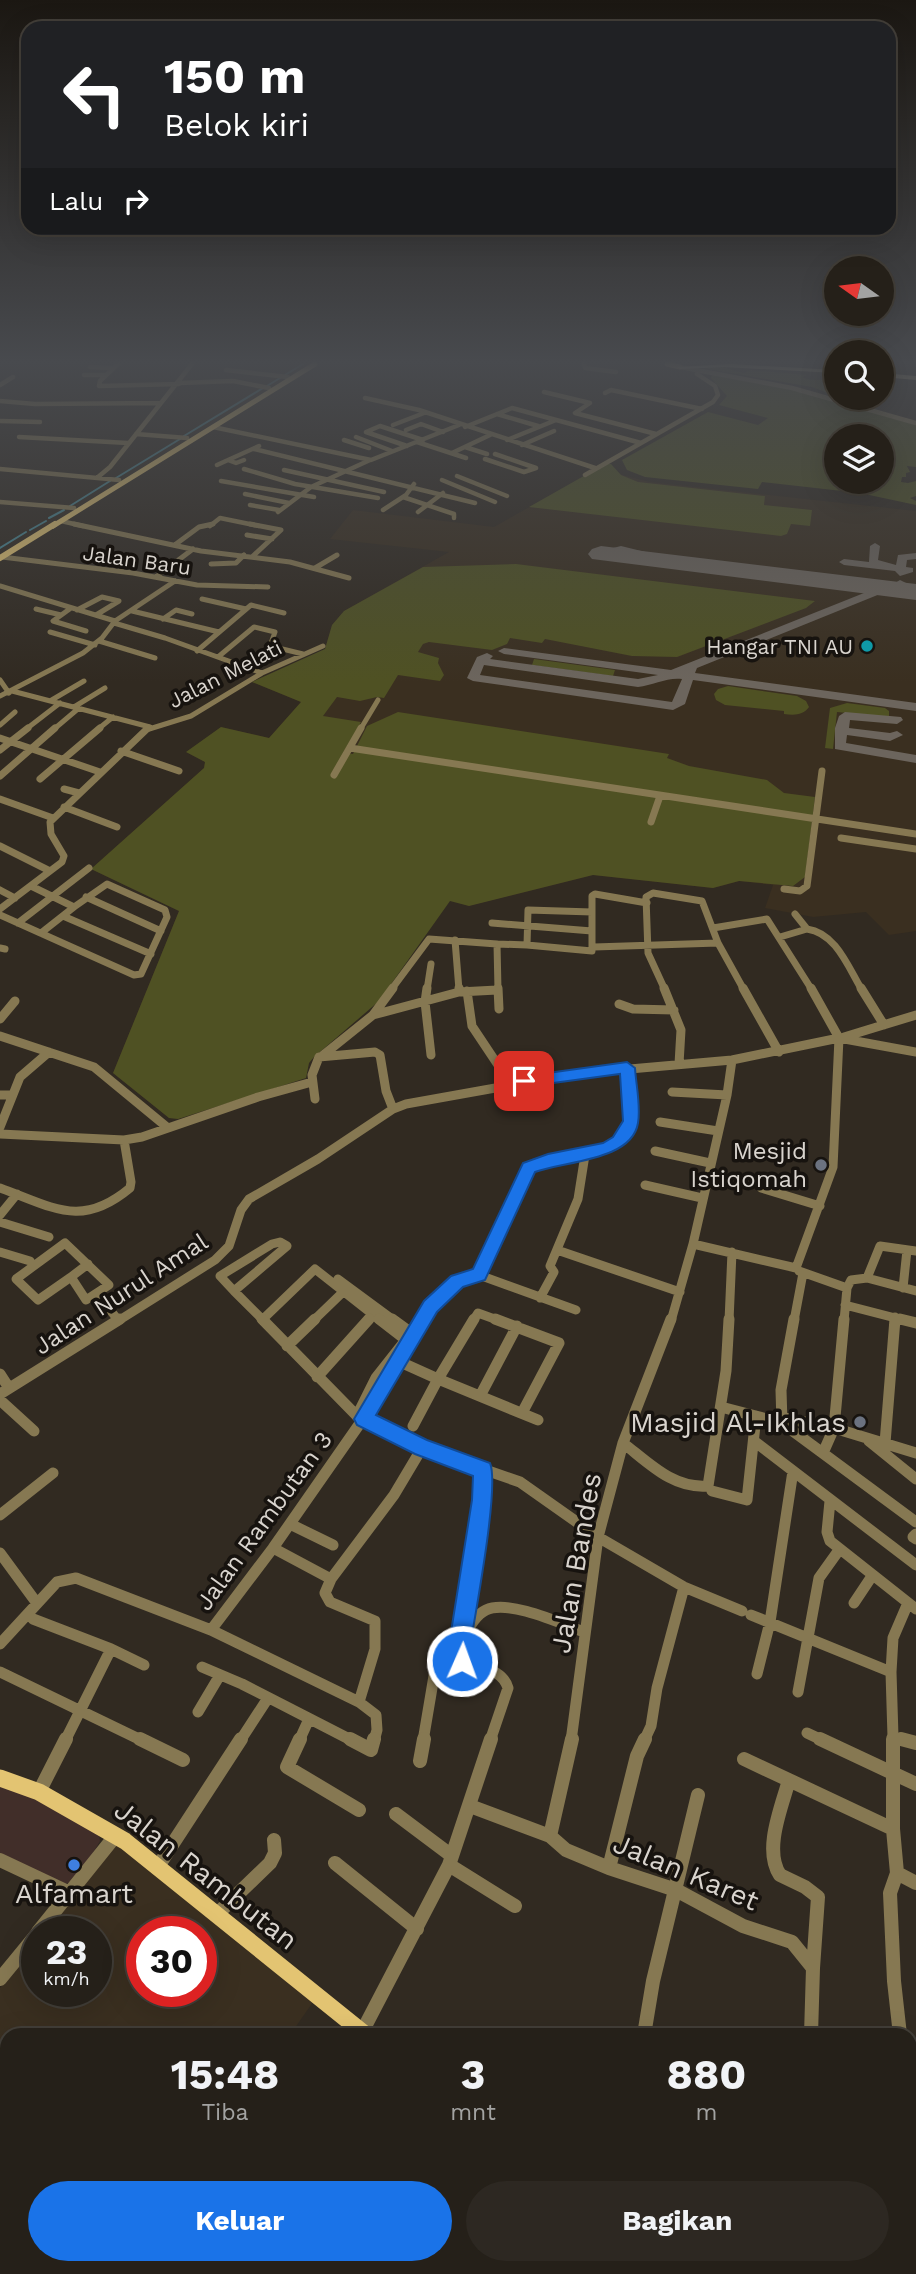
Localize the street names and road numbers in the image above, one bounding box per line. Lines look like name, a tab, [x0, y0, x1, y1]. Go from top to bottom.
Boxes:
street label: Jalan Baru	[81, 540, 193, 580]
street label: Jalan Melati	[164, 635, 286, 713]
street label: Jalan Nurul Amal	[29, 1227, 213, 1360]
street label: Jalan Rambutan 3	[190, 1426, 338, 1616]
street label: Jalan Bandes	[544, 1470, 608, 1656]
street label: Jalan Rambutan	[108, 1793, 304, 1957]
street label: Jalan Karet	[608, 1827, 764, 1918]

